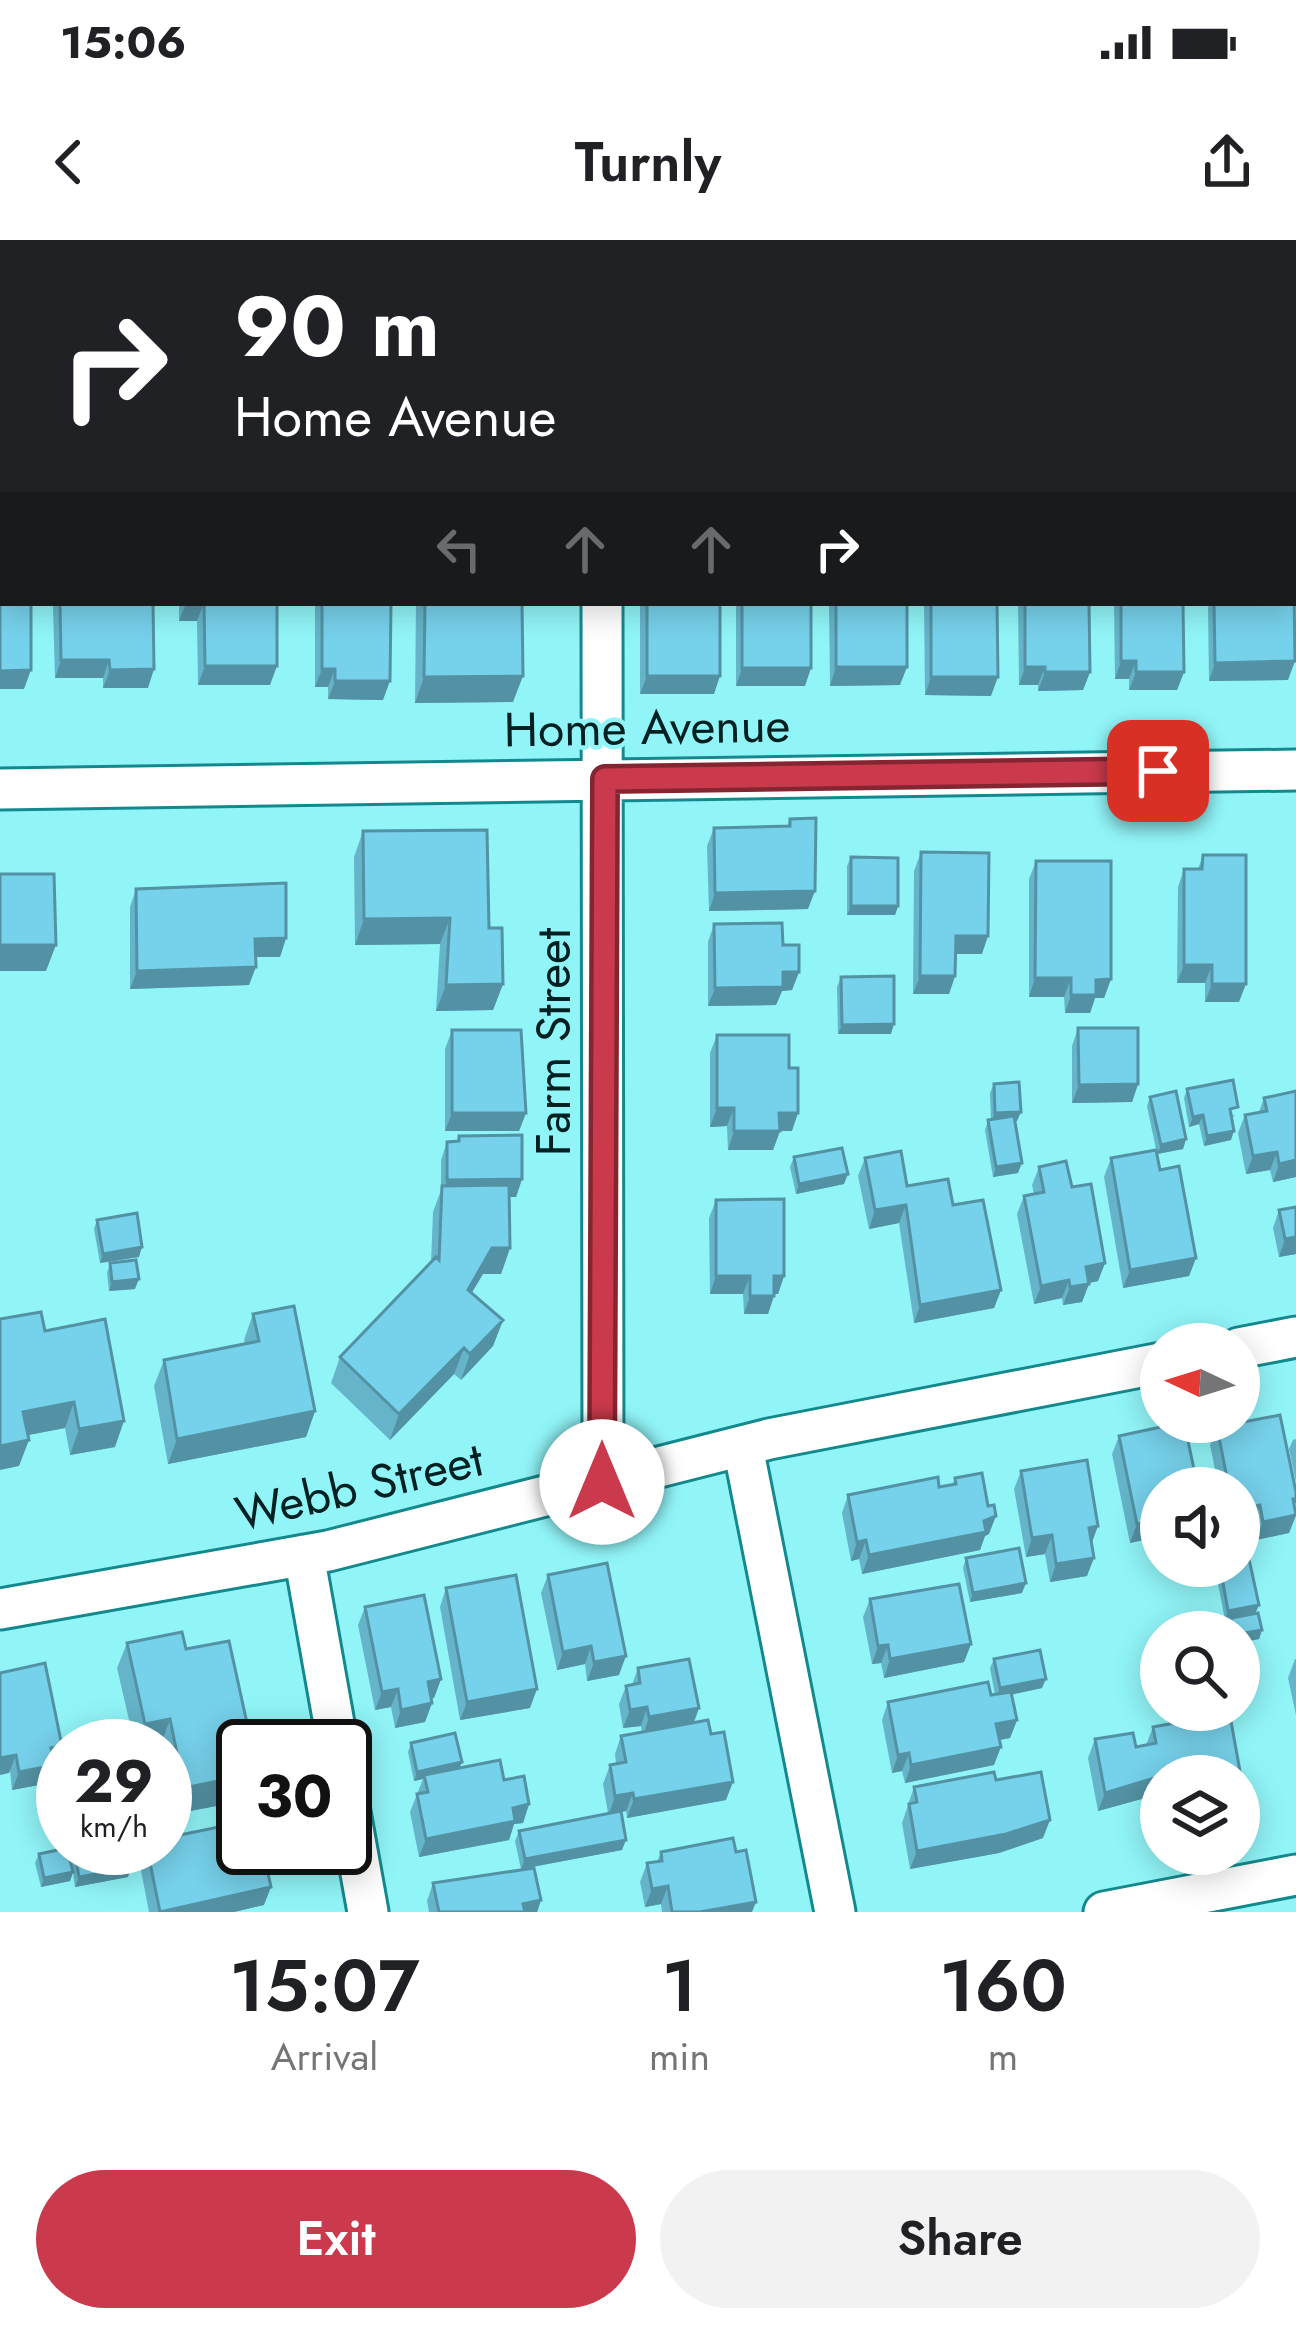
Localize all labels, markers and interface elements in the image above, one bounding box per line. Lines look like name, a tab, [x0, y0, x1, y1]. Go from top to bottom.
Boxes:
text: 15:06	[60, 10, 186, 75]
text: Turnly	[575, 123, 721, 201]
icon: back	[36, 129, 102, 195]
icon: share	[1194, 129, 1260, 195]
text: 90 m	[234, 266, 440, 388]
icon: right	[36, 288, 192, 444]
text: Home Avenue	[234, 378, 556, 456]
icon: left	[426, 516, 492, 582]
icon: ahead	[552, 516, 618, 582]
icon: ahead	[678, 516, 744, 582]
icon: right	[804, 516, 870, 582]
street label: Home Avenue	[503, 691, 791, 764]
pin	[1107, 720, 1209, 822]
icon: arrive	[1125, 738, 1191, 804]
street label: Farm Street	[519, 927, 588, 1156]
north arrow	[1140, 1323, 1260, 1443]
map controls	[1140, 1323, 1260, 1875]
position arrow	[539, 1419, 665, 1545]
street label: Webb Street	[229, 1424, 490, 1548]
button: sound	[1140, 1467, 1260, 1587]
button: search	[1140, 1611, 1260, 1731]
speed limit sign: 30	[216, 1719, 372, 1875]
text: 29	[74, 1738, 154, 1825]
button: layers	[1140, 1755, 1260, 1875]
text: km/h	[80, 1805, 148, 1848]
text: 15:07	[229, 1934, 420, 2038]
text: 1	[662, 1934, 697, 2038]
text: 160	[939, 1934, 1067, 2038]
text: Arrival	[271, 2028, 378, 2085]
text: min	[649, 2028, 710, 2085]
text: m	[988, 2028, 1018, 2085]
button: Exit	[36, 2170, 636, 2308]
button: Share	[660, 2170, 1260, 2308]

